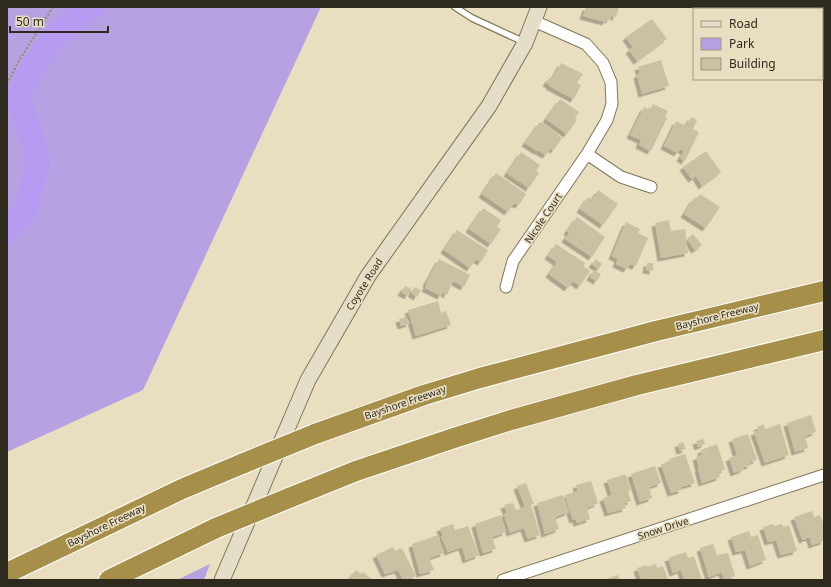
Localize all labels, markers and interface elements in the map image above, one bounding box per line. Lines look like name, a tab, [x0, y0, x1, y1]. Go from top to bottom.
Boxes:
scale bar	[10, 8, 108, 34]
legend	[693, 8, 823, 80]
text: 50 m	[16, 13, 44, 30]
text: Road	[729, 15, 758, 32]
text: Park	[729, 35, 755, 52]
text: Building	[729, 55, 776, 72]
street label: Nicole Court	[521, 190, 565, 246]
street label: Coyote Road	[342, 255, 386, 313]
street label: Bayshore Freeway	[674, 299, 761, 333]
street label: Bayshore Freeway	[362, 381, 448, 422]
street label: Bayshore Freeway	[65, 500, 148, 550]
street label: Snow Drive	[636, 513, 691, 543]

